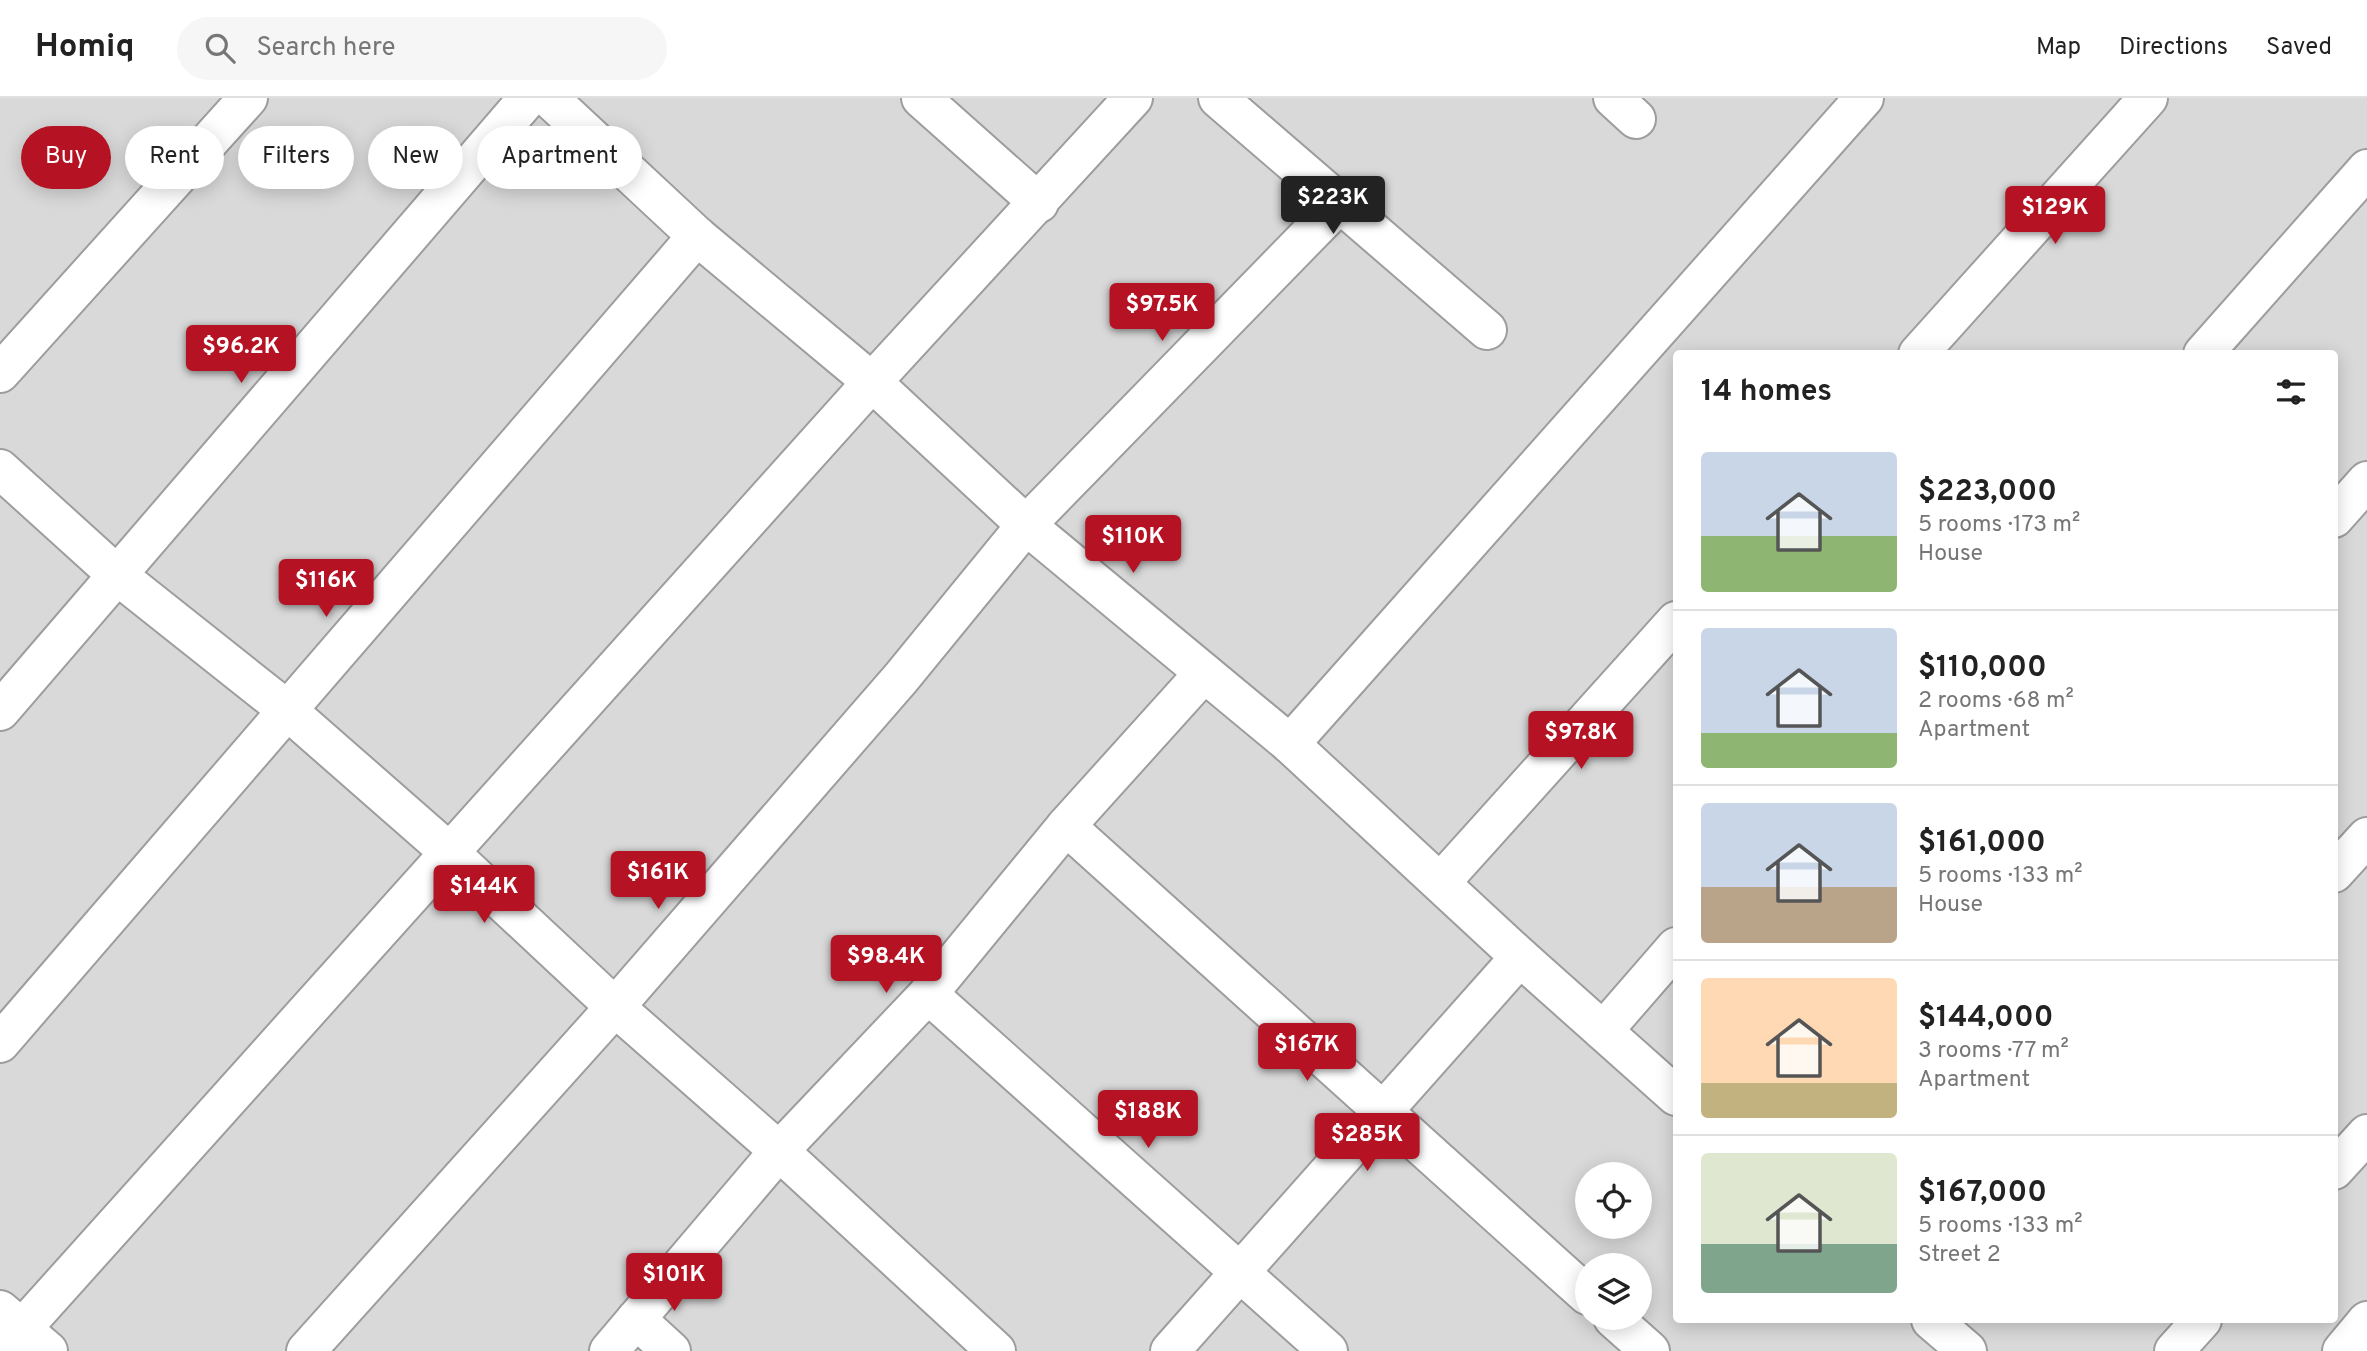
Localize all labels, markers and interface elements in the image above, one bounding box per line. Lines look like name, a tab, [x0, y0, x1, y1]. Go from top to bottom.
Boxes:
search box	[177, 17, 667, 80]
text: Homiq	[35, 27, 135, 69]
icon: search	[201, 29, 239, 67]
text: Search here	[257, 32, 395, 65]
text: Map	[2036, 33, 2081, 63]
text: Directions	[2119, 33, 2228, 63]
text: Saved	[2266, 33, 2332, 63]
chip: Buy	[21, 126, 111, 189]
chip: Rent	[125, 126, 224, 189]
chip: Filters	[238, 126, 354, 189]
chip: New	[368, 126, 463, 189]
chip: Apartment	[477, 126, 642, 189]
pin: $223K	[1284, 176, 1382, 236]
text: $223K	[1297, 184, 1369, 213]
pin: $129K	[2006, 186, 2104, 246]
text: $129K	[2021, 194, 2089, 223]
pin: $97.5K	[1105, 284, 1219, 343]
text: $97.5K	[1126, 291, 1198, 320]
pin: $96.2K	[184, 326, 298, 385]
text: $96.2K	[202, 333, 280, 362]
icon: filters	[2272, 373, 2310, 411]
text: 14 homes	[1701, 374, 1832, 411]
text: $223,000	[1918, 474, 2057, 511]
icon: home	[1757, 480, 1841, 564]
text: 5 rooms · 173 m²	[1918, 511, 2080, 540]
pin: $110K	[1084, 516, 1182, 575]
text: $110K	[1101, 523, 1165, 552]
text: House	[1918, 540, 1983, 569]
pin: $116K	[277, 560, 375, 619]
text: $116K	[295, 567, 357, 596]
text: $110,000	[1918, 650, 2047, 687]
icon: home	[1757, 656, 1841, 740]
text: 2 rooms · 68 m²	[1918, 687, 2074, 716]
pin: $97.8K	[1524, 712, 1638, 771]
text: Apartment	[1918, 716, 2030, 745]
text: $97.8K	[1544, 719, 1618, 748]
text: $161,000	[1918, 825, 2046, 862]
icon: home	[1757, 831, 1841, 915]
pin: $161K	[609, 852, 707, 911]
text: $161K	[627, 859, 689, 888]
text: 5 rooms · 133 m²	[1918, 862, 2083, 891]
pin: $144K	[435, 866, 533, 925]
text: $144K	[450, 873, 518, 902]
text: House	[1918, 891, 1983, 920]
pin: $98.4K	[829, 936, 943, 995]
text: $98.4K	[847, 943, 925, 972]
text: $144,000	[1918, 1000, 2054, 1037]
icon: home	[1757, 1006, 1841, 1090]
pin: $167K	[1258, 1024, 1356, 1083]
text: $167K	[1274, 1031, 1340, 1060]
text: 3 rooms · 77 m²	[1918, 1037, 2069, 1066]
text: Apartment	[1918, 1066, 2030, 1095]
pin: $188K	[1099, 1090, 1197, 1150]
text: $188K	[1114, 1098, 1182, 1127]
pin: $285K	[1318, 1114, 1416, 1173]
text: $285K	[1331, 1121, 1403, 1150]
map controls	[1575, 1162, 1652, 1330]
button: locate	[1575, 1162, 1652, 1239]
text: $167,000	[1918, 1175, 2047, 1212]
icon: home	[1757, 1181, 1841, 1265]
text: 5 rooms · 133 m²	[1918, 1212, 2083, 1241]
text: Street 2	[1918, 1241, 2001, 1270]
button: layers	[1575, 1253, 1652, 1330]
pin: $101K	[625, 1254, 723, 1313]
text: $101K	[642, 1261, 706, 1290]

